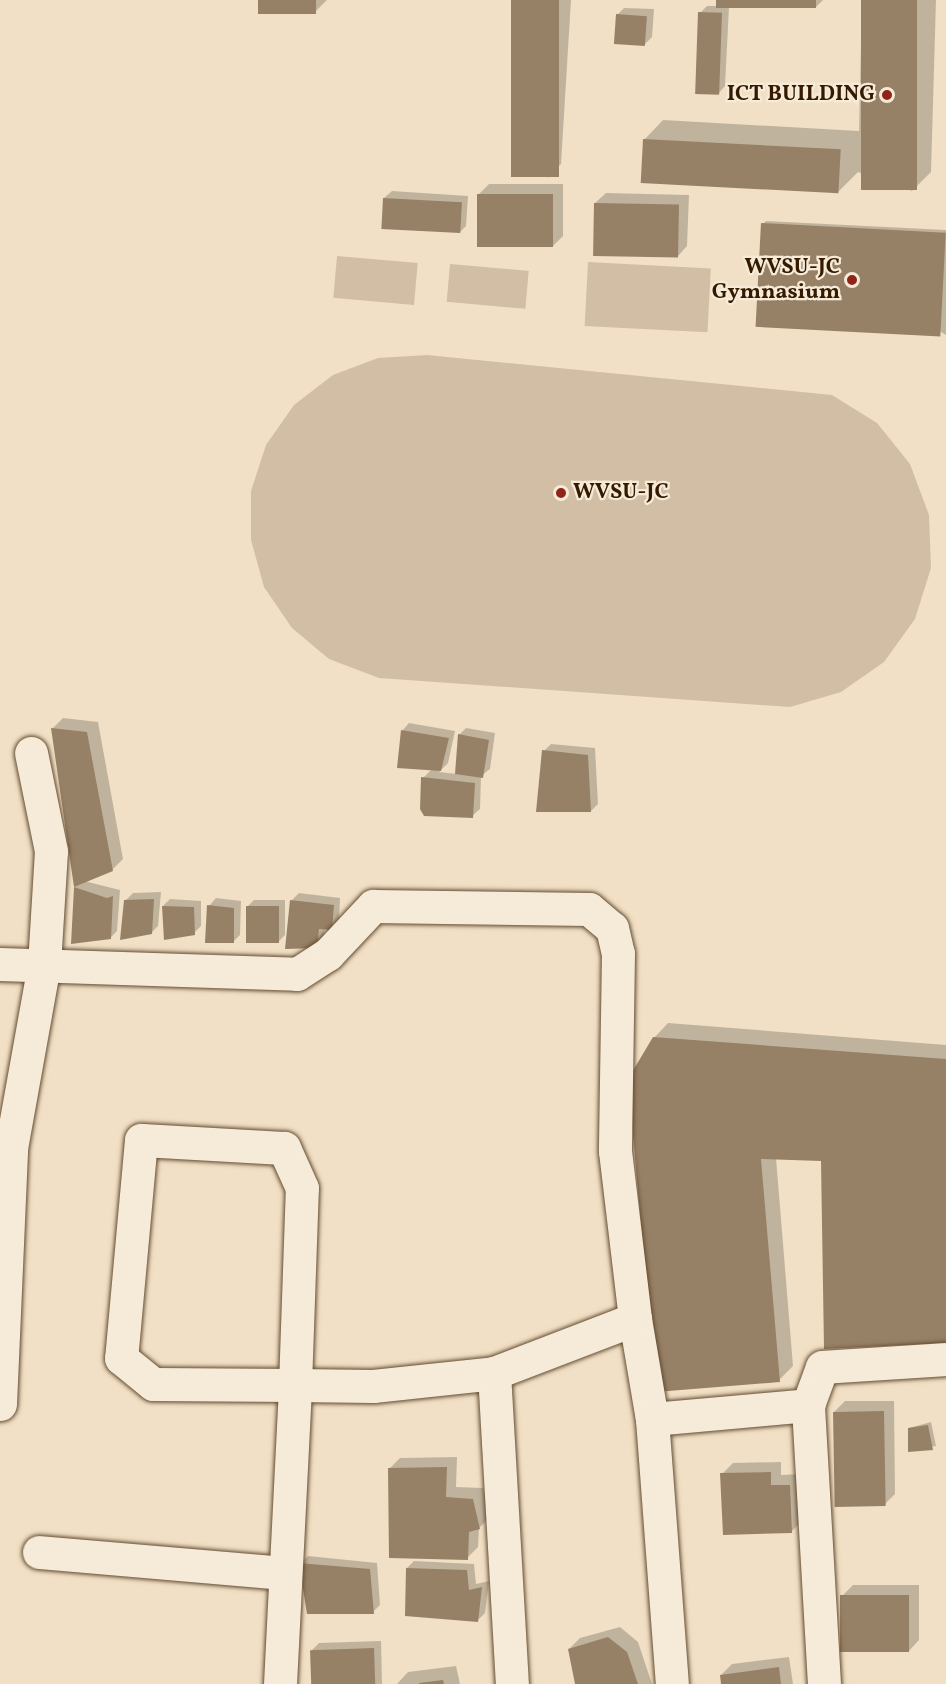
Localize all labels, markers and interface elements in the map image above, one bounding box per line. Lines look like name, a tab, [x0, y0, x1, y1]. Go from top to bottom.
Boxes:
place label: ICT BUILDING	[726, 82, 875, 108]
marker: ICT BUILDING	[880, 88, 894, 102]
place label: WVSU-JC Gymnasium	[712, 254, 840, 306]
marker: WVSU-JC Gymnasium	[845, 273, 859, 287]
place label: WVSU-JC	[573, 480, 669, 506]
marker: WVSU-JC	[554, 486, 568, 500]

